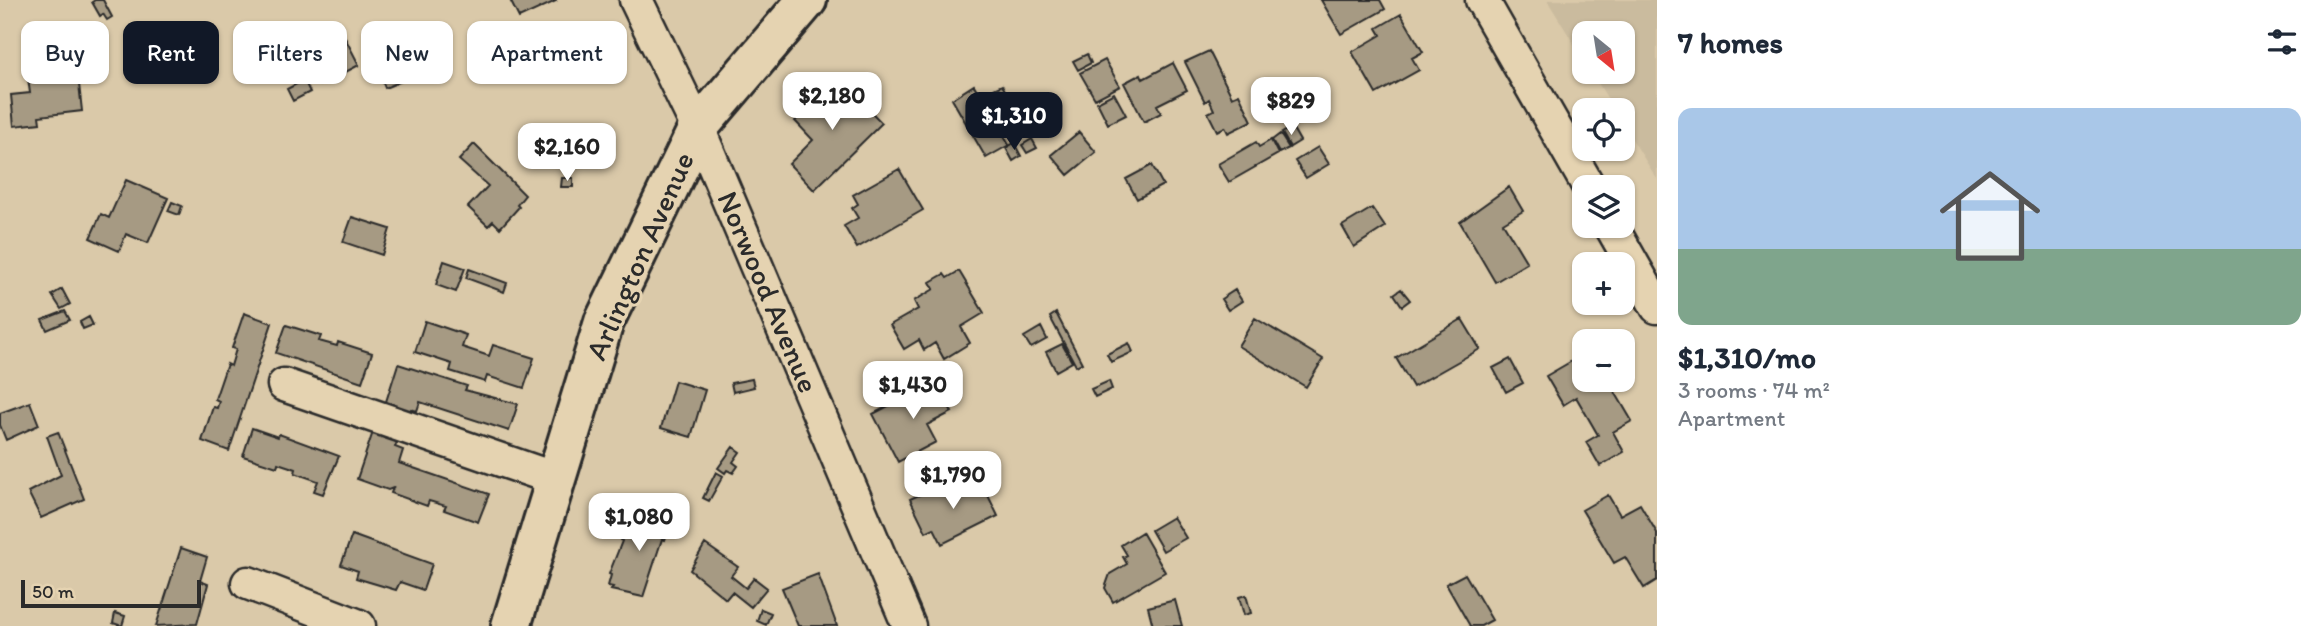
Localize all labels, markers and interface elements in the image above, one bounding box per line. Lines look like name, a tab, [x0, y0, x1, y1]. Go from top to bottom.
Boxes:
chip: Buy	[21, 21, 109, 84]
chip: Rent	[123, 21, 219, 84]
chip: Filters	[233, 21, 347, 84]
chip: New	[361, 21, 453, 84]
chip: Apartment	[467, 21, 627, 84]
north arrow	[1572, 21, 1634, 84]
map controls	[1572, 21, 1635, 392]
icon: filters	[2263, 23, 2301, 61]
text: 7 homes	[1678, 24, 1783, 61]
pin: $2,180	[775, 72, 889, 132]
pin: $829	[1250, 78, 1332, 137]
text: $2,180	[799, 81, 865, 109]
text: $829	[1267, 86, 1315, 114]
pin: $1,310	[957, 92, 1071, 152]
button: locate	[1572, 98, 1635, 161]
text: $1,310	[981, 101, 1047, 129]
pin: $2,160	[510, 124, 624, 183]
text: $2,160	[534, 132, 600, 160]
street label: Arlington Avenue	[577, 146, 702, 366]
icon: home	[1927, 153, 2053, 279]
button: layers	[1572, 175, 1635, 238]
street label: Norwood Avenue	[709, 185, 828, 398]
button: +	[1572, 252, 1635, 315]
button: −	[1572, 329, 1635, 392]
text: $1,310/mo	[1678, 339, 1816, 376]
pin: $1,430	[856, 362, 970, 421]
text: $1,430	[879, 370, 947, 398]
text: 3 rooms · 74 m²	[1678, 376, 1830, 404]
text: Apartment	[1678, 404, 1785, 432]
pin: $1,790	[896, 452, 1010, 511]
text: $1,790	[920, 460, 986, 488]
pin: $1,080	[582, 494, 696, 553]
text: $1,080	[605, 502, 673, 530]
scale bar	[21, 577, 201, 609]
text: 50 m	[32, 580, 74, 603]

